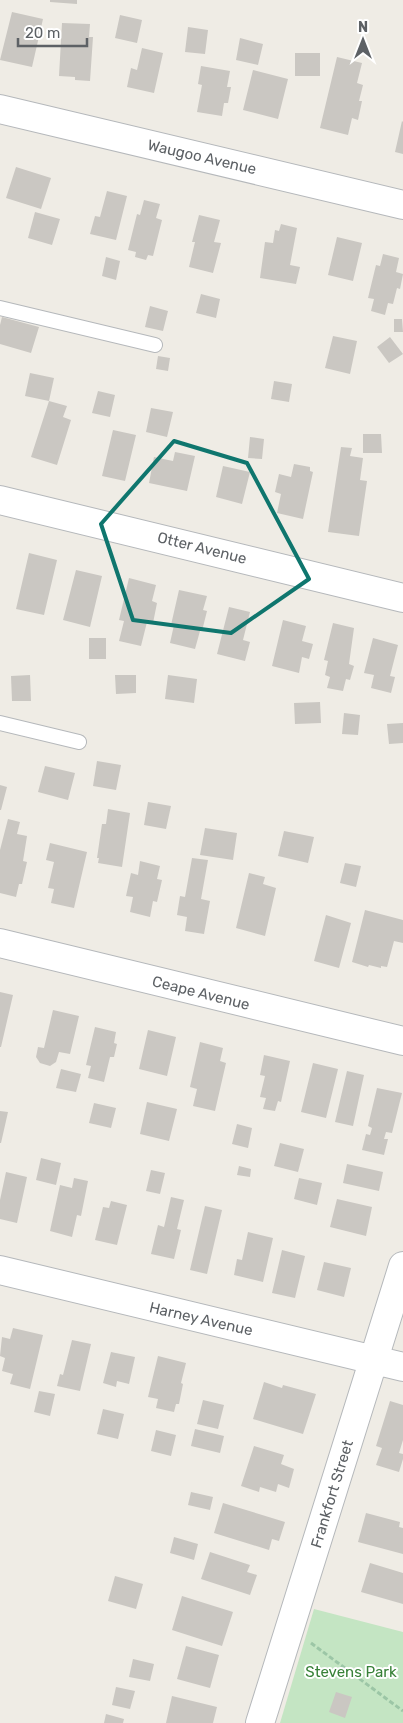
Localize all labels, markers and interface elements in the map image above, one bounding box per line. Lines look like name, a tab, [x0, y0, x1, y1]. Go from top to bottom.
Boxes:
scale bar	[18, 15, 86, 47]
north arrow	[338, 15, 388, 65]
text: N	[358, 19, 368, 36]
text: 20 m	[25, 24, 60, 42]
street label: Waugoo Avenue	[146, 136, 258, 178]
street label: Otter Avenue	[155, 528, 249, 568]
street label: Ceape Avenue	[150, 972, 252, 1014]
street label: Harney Avenue	[148, 1298, 254, 1340]
street label: Frankfort Street	[307, 1438, 357, 1550]
park label: Stevens Park	[305, 1663, 397, 1681]

